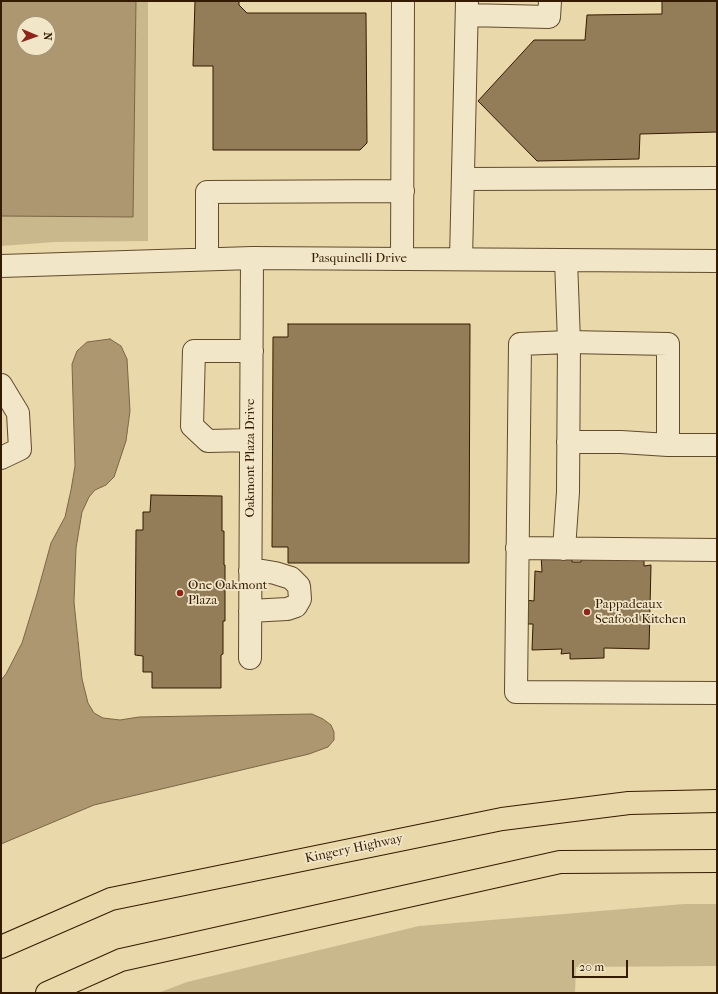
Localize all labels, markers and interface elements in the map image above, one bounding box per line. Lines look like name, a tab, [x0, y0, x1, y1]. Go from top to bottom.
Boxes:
north arrow	[16, 16, 56, 56]
text: N	[41, 32, 54, 41]
street label: Pasquinelli Drive	[311, 251, 407, 267]
street label: Oakmont Plaza Drive	[243, 399, 259, 517]
place label: One Oakmont Plaza	[188, 578, 267, 609]
marker: One Oakmont Plaza	[175, 588, 185, 598]
place label: Pappadeaux Seafood Kitchen	[595, 597, 686, 628]
marker: Pappadeaux Seafood Kitchen	[582, 607, 592, 617]
street label: Kingery Highway	[304, 831, 404, 867]
scale bar	[574, 952, 630, 978]
text: 20 m	[579, 960, 604, 974]

